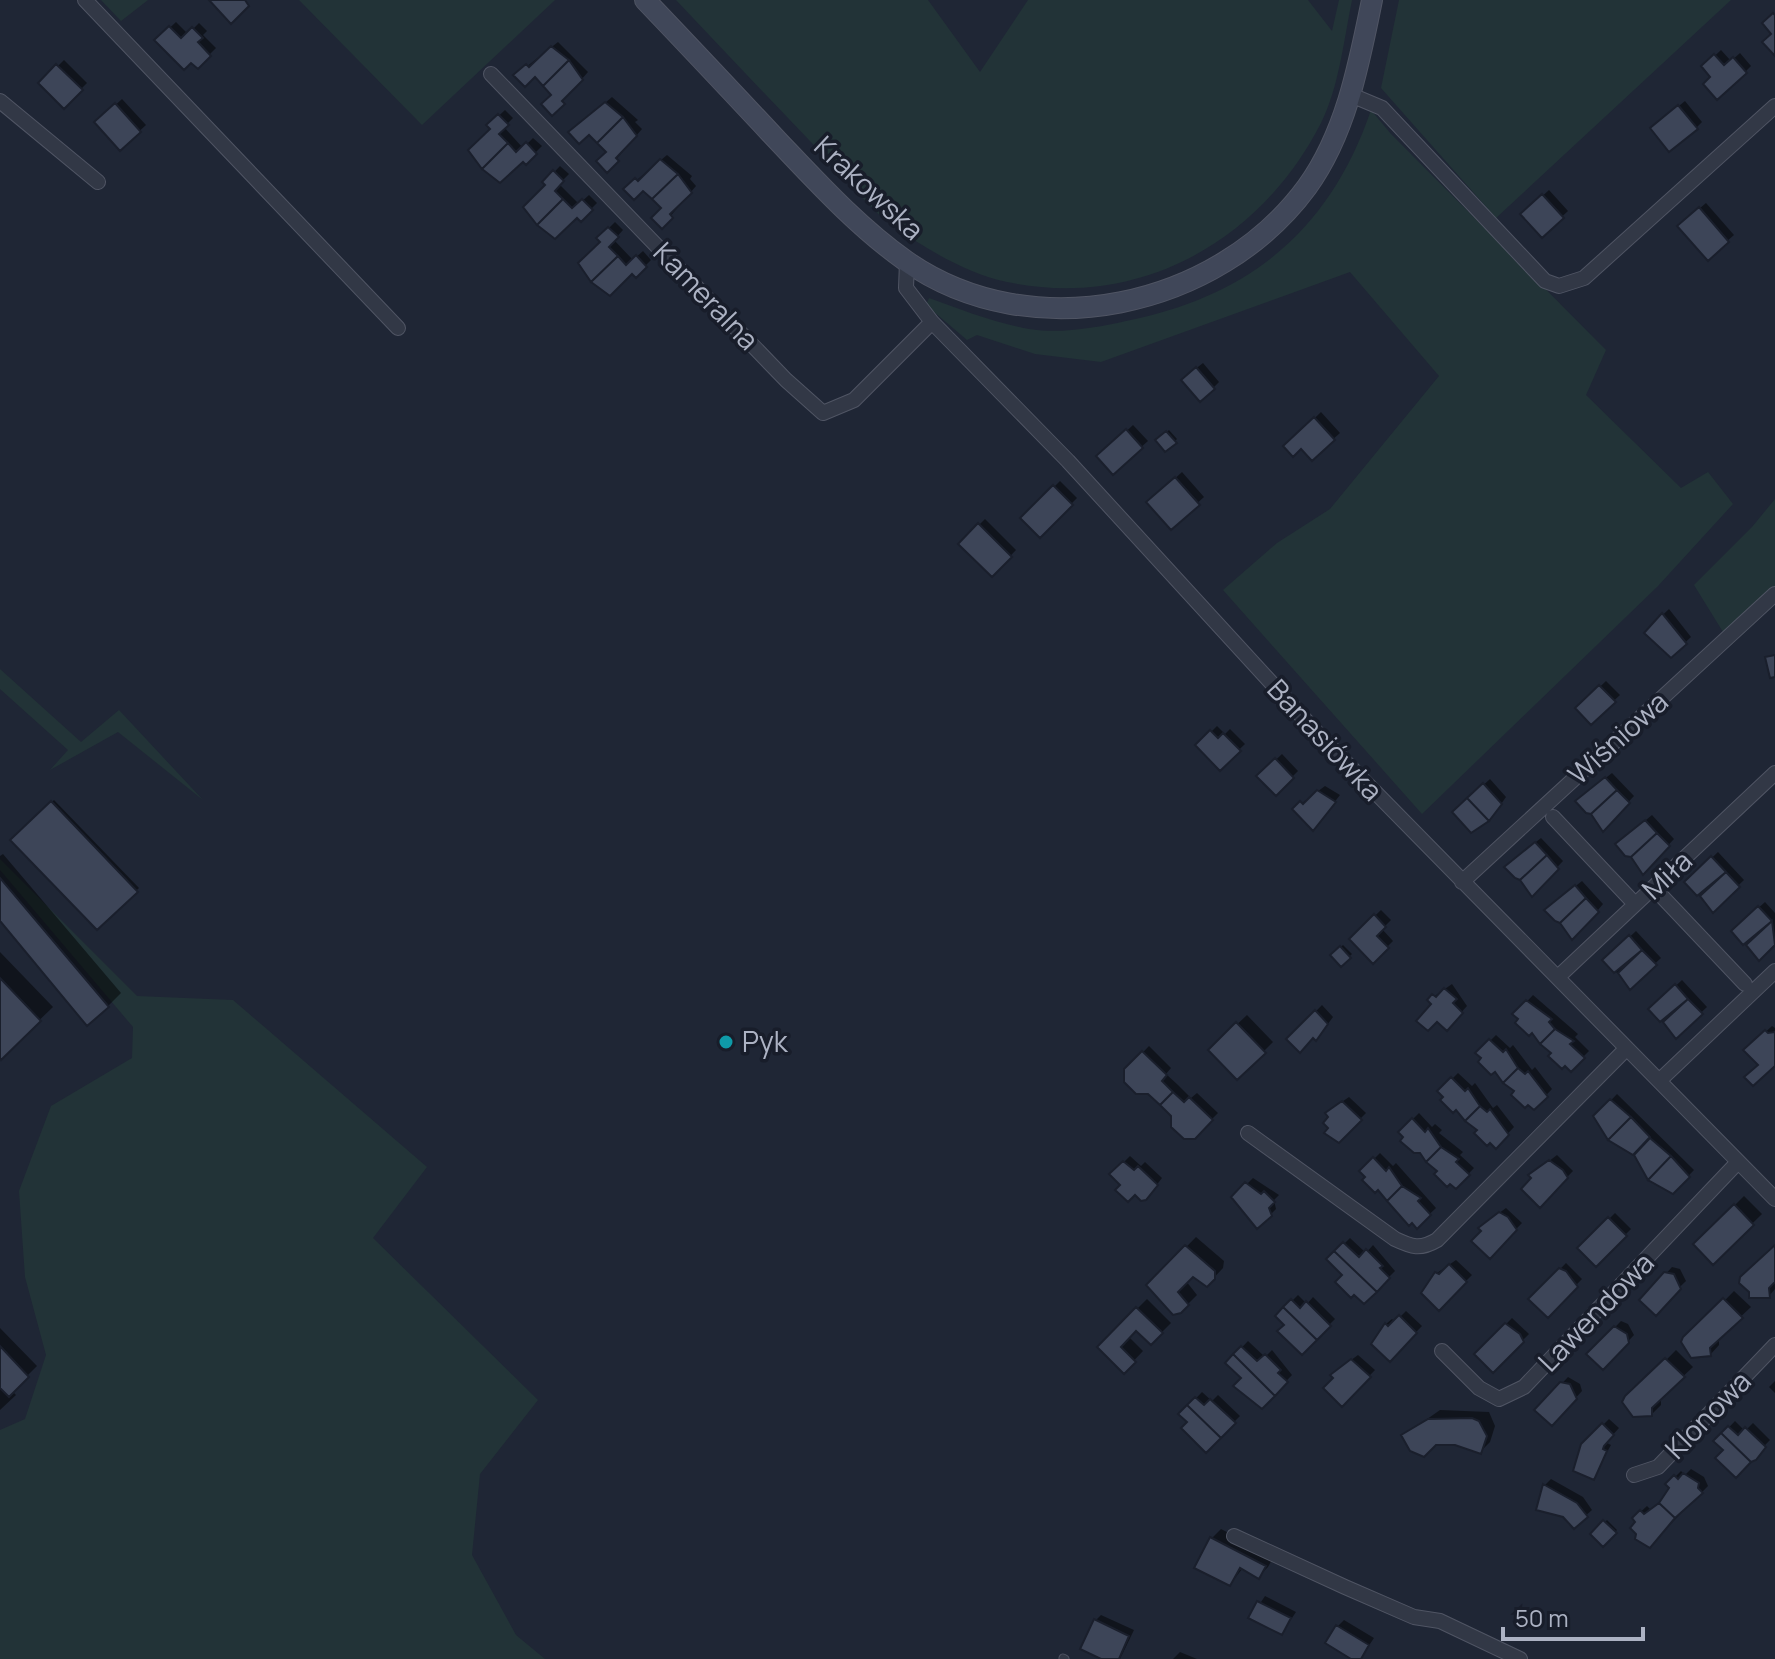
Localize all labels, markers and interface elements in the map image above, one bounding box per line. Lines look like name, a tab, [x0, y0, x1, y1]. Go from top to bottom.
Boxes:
street label: Krakowska	[807, 127, 933, 248]
street label: Kameralna	[646, 233, 768, 357]
street label: Banasiówka	[1260, 670, 1392, 808]
street label: Wiśniowa	[1559, 682, 1675, 792]
street label: Miła	[1633, 841, 1700, 907]
place label: Pyk	[742, 1022, 789, 1060]
marker: Pyk	[717, 1033, 735, 1051]
street label: Lawendowa	[1529, 1244, 1662, 1379]
street label: Klonowa	[1656, 1362, 1759, 1467]
scale bar	[1503, 1591, 1643, 1641]
text: 50 m	[1515, 1601, 1569, 1634]

